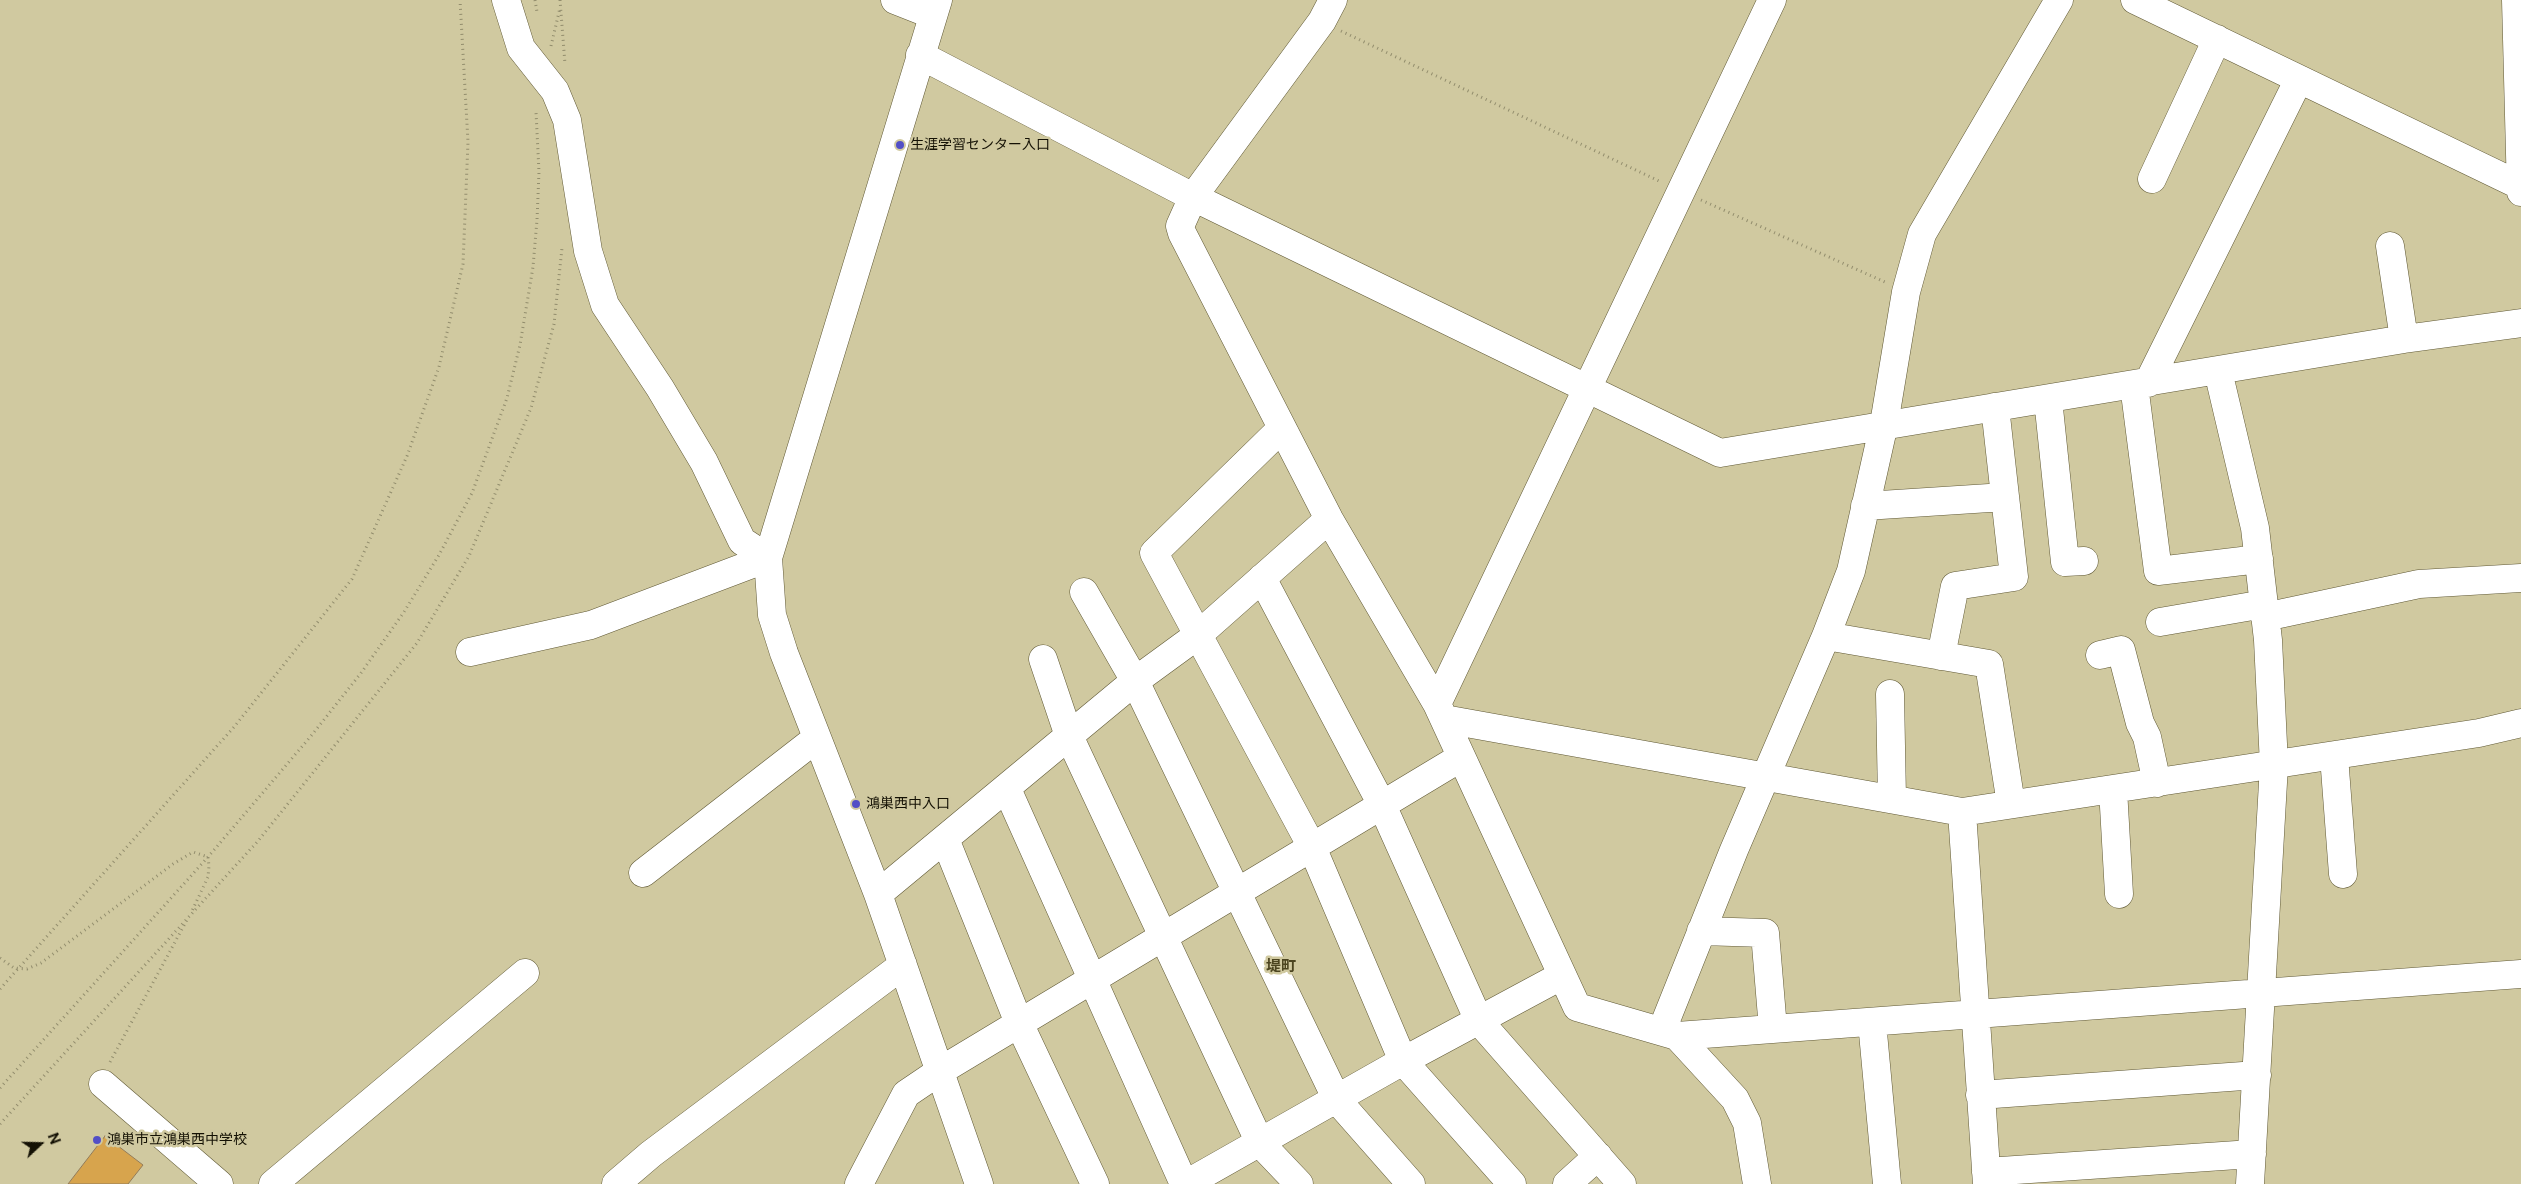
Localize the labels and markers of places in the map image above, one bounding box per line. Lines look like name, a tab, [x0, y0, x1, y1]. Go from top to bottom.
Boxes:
place label: 生涯学習センター入口	[910, 137, 1050, 153]
marker: 生涯学習センター入口	[894, 139, 906, 151]
place label: 鴻巣西中入口	[866, 796, 950, 812]
marker: 鴻巣西中入口	[850, 798, 862, 810]
place label: 鴻巣市立鴻巣西中学校	[107, 1132, 247, 1148]
marker: 鴻巣市立鴻巣西中学校	[91, 1134, 103, 1146]

